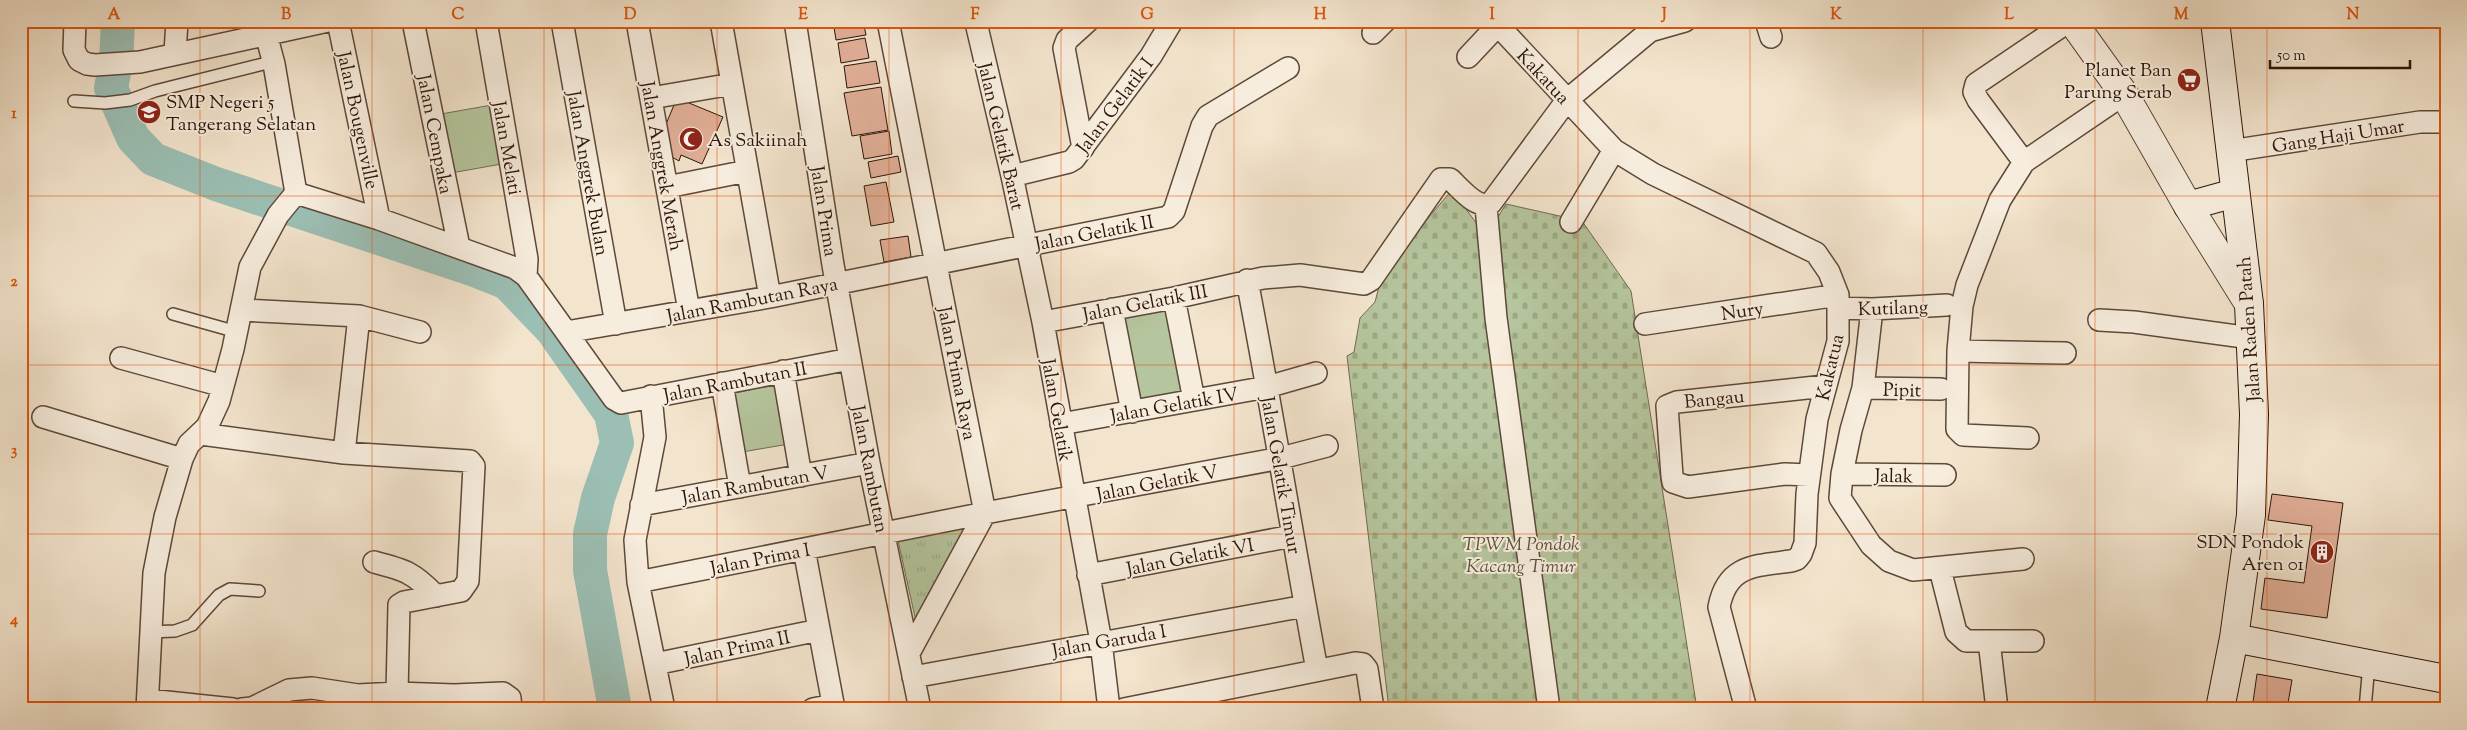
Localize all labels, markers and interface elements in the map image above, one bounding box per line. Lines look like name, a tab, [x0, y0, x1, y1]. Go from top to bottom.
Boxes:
text: A	[108, 4, 121, 27]
text: B	[281, 4, 291, 27]
text: C	[452, 4, 465, 27]
text: D	[624, 4, 637, 27]
text: E	[798, 4, 808, 27]
text: F	[971, 4, 980, 27]
text: G	[1140, 4, 1154, 27]
text: H	[1314, 4, 1327, 27]
text: I	[1489, 4, 1495, 27]
text: J	[1660, 4, 1667, 27]
text: K	[1830, 4, 1842, 27]
text: L	[2004, 4, 2014, 27]
text: M	[2174, 4, 2189, 27]
text: N	[2347, 4, 2360, 27]
scale bar	[2270, 38, 2410, 70]
street label: Kakatua	[1509, 44, 1575, 112]
text: 50 m	[2276, 46, 2306, 67]
street label: Jalan Bougenville	[329, 48, 384, 192]
street label: Jalan Gelatik I	[1070, 53, 1161, 161]
place label: Planet Ban Parung Serab	[2064, 58, 2172, 107]
street label: Jalan Gelatik Barat	[969, 59, 1030, 214]
supermarket icon: Planet Ban Parung Serab	[2176, 67, 2202, 93]
street label: Jalan Cempaka	[409, 71, 458, 197]
street label: Jalan Anggrek Merah	[632, 78, 689, 253]
street label: Jalan Anggrek Bulan	[559, 88, 614, 258]
place label: SMP Negeri 5 Tangerang Selatan	[166, 90, 316, 139]
street label: Jalan Melati	[484, 98, 527, 198]
school or university icon: SMP Negeri 5 Tangerang Selatan	[136, 99, 162, 125]
text: 1	[11, 103, 17, 126]
street label: Gang Haji Umar	[2270, 114, 2407, 161]
mosque icon: As Sakiinah	[678, 126, 704, 152]
place label: As Sakiinah	[708, 128, 807, 155]
street label: Jalan Prima	[802, 163, 843, 259]
street label: Jalan Gelatik II	[1032, 210, 1156, 259]
street label: Jalan Raden Patah	[2232, 255, 2269, 404]
text: 2	[10, 271, 18, 294]
street label: Jalan Rambutan Raya	[664, 272, 841, 331]
street label: Jalan Gelatik III	[1080, 279, 1210, 330]
street label: Kutilang	[1857, 295, 1929, 324]
street label: Nury	[1719, 296, 1766, 329]
street label: Jalan Prima Raya	[929, 303, 982, 443]
street label: Kakatua	[1811, 331, 1852, 404]
street label: Jalan Rambutan II	[660, 356, 810, 411]
street label: Jalan Gelatik	[1033, 356, 1078, 465]
street label: Pipit	[1883, 378, 1922, 405]
street label: Jalan Gelatik IV	[1107, 382, 1241, 431]
street label: Bangau	[1683, 384, 1746, 417]
street label: Jalan Gelatik Timur	[1252, 394, 1307, 556]
street label: Jalan Rambutan	[843, 402, 894, 536]
text: 3	[11, 440, 18, 463]
street label: Jalan Gelatik V	[1093, 459, 1221, 510]
street label: Jalan Rambutan V	[679, 460, 831, 513]
street label: Jalak	[1873, 464, 1914, 491]
place label: SDN Pondok Aren 01	[2196, 530, 2305, 579]
park label: TPWM Pondok Kacang Timur	[1463, 532, 1580, 581]
street label: Jalan Gelatik VI	[1123, 533, 1257, 584]
street label: Jalan Prima I	[707, 538, 813, 584]
building icon: SDN Pondok Aren 01	[2309, 539, 2335, 565]
text: 4	[9, 609, 18, 632]
street label: Jalan Garuda I	[1049, 619, 1169, 666]
street label: Jalan Prima II	[681, 625, 793, 674]

